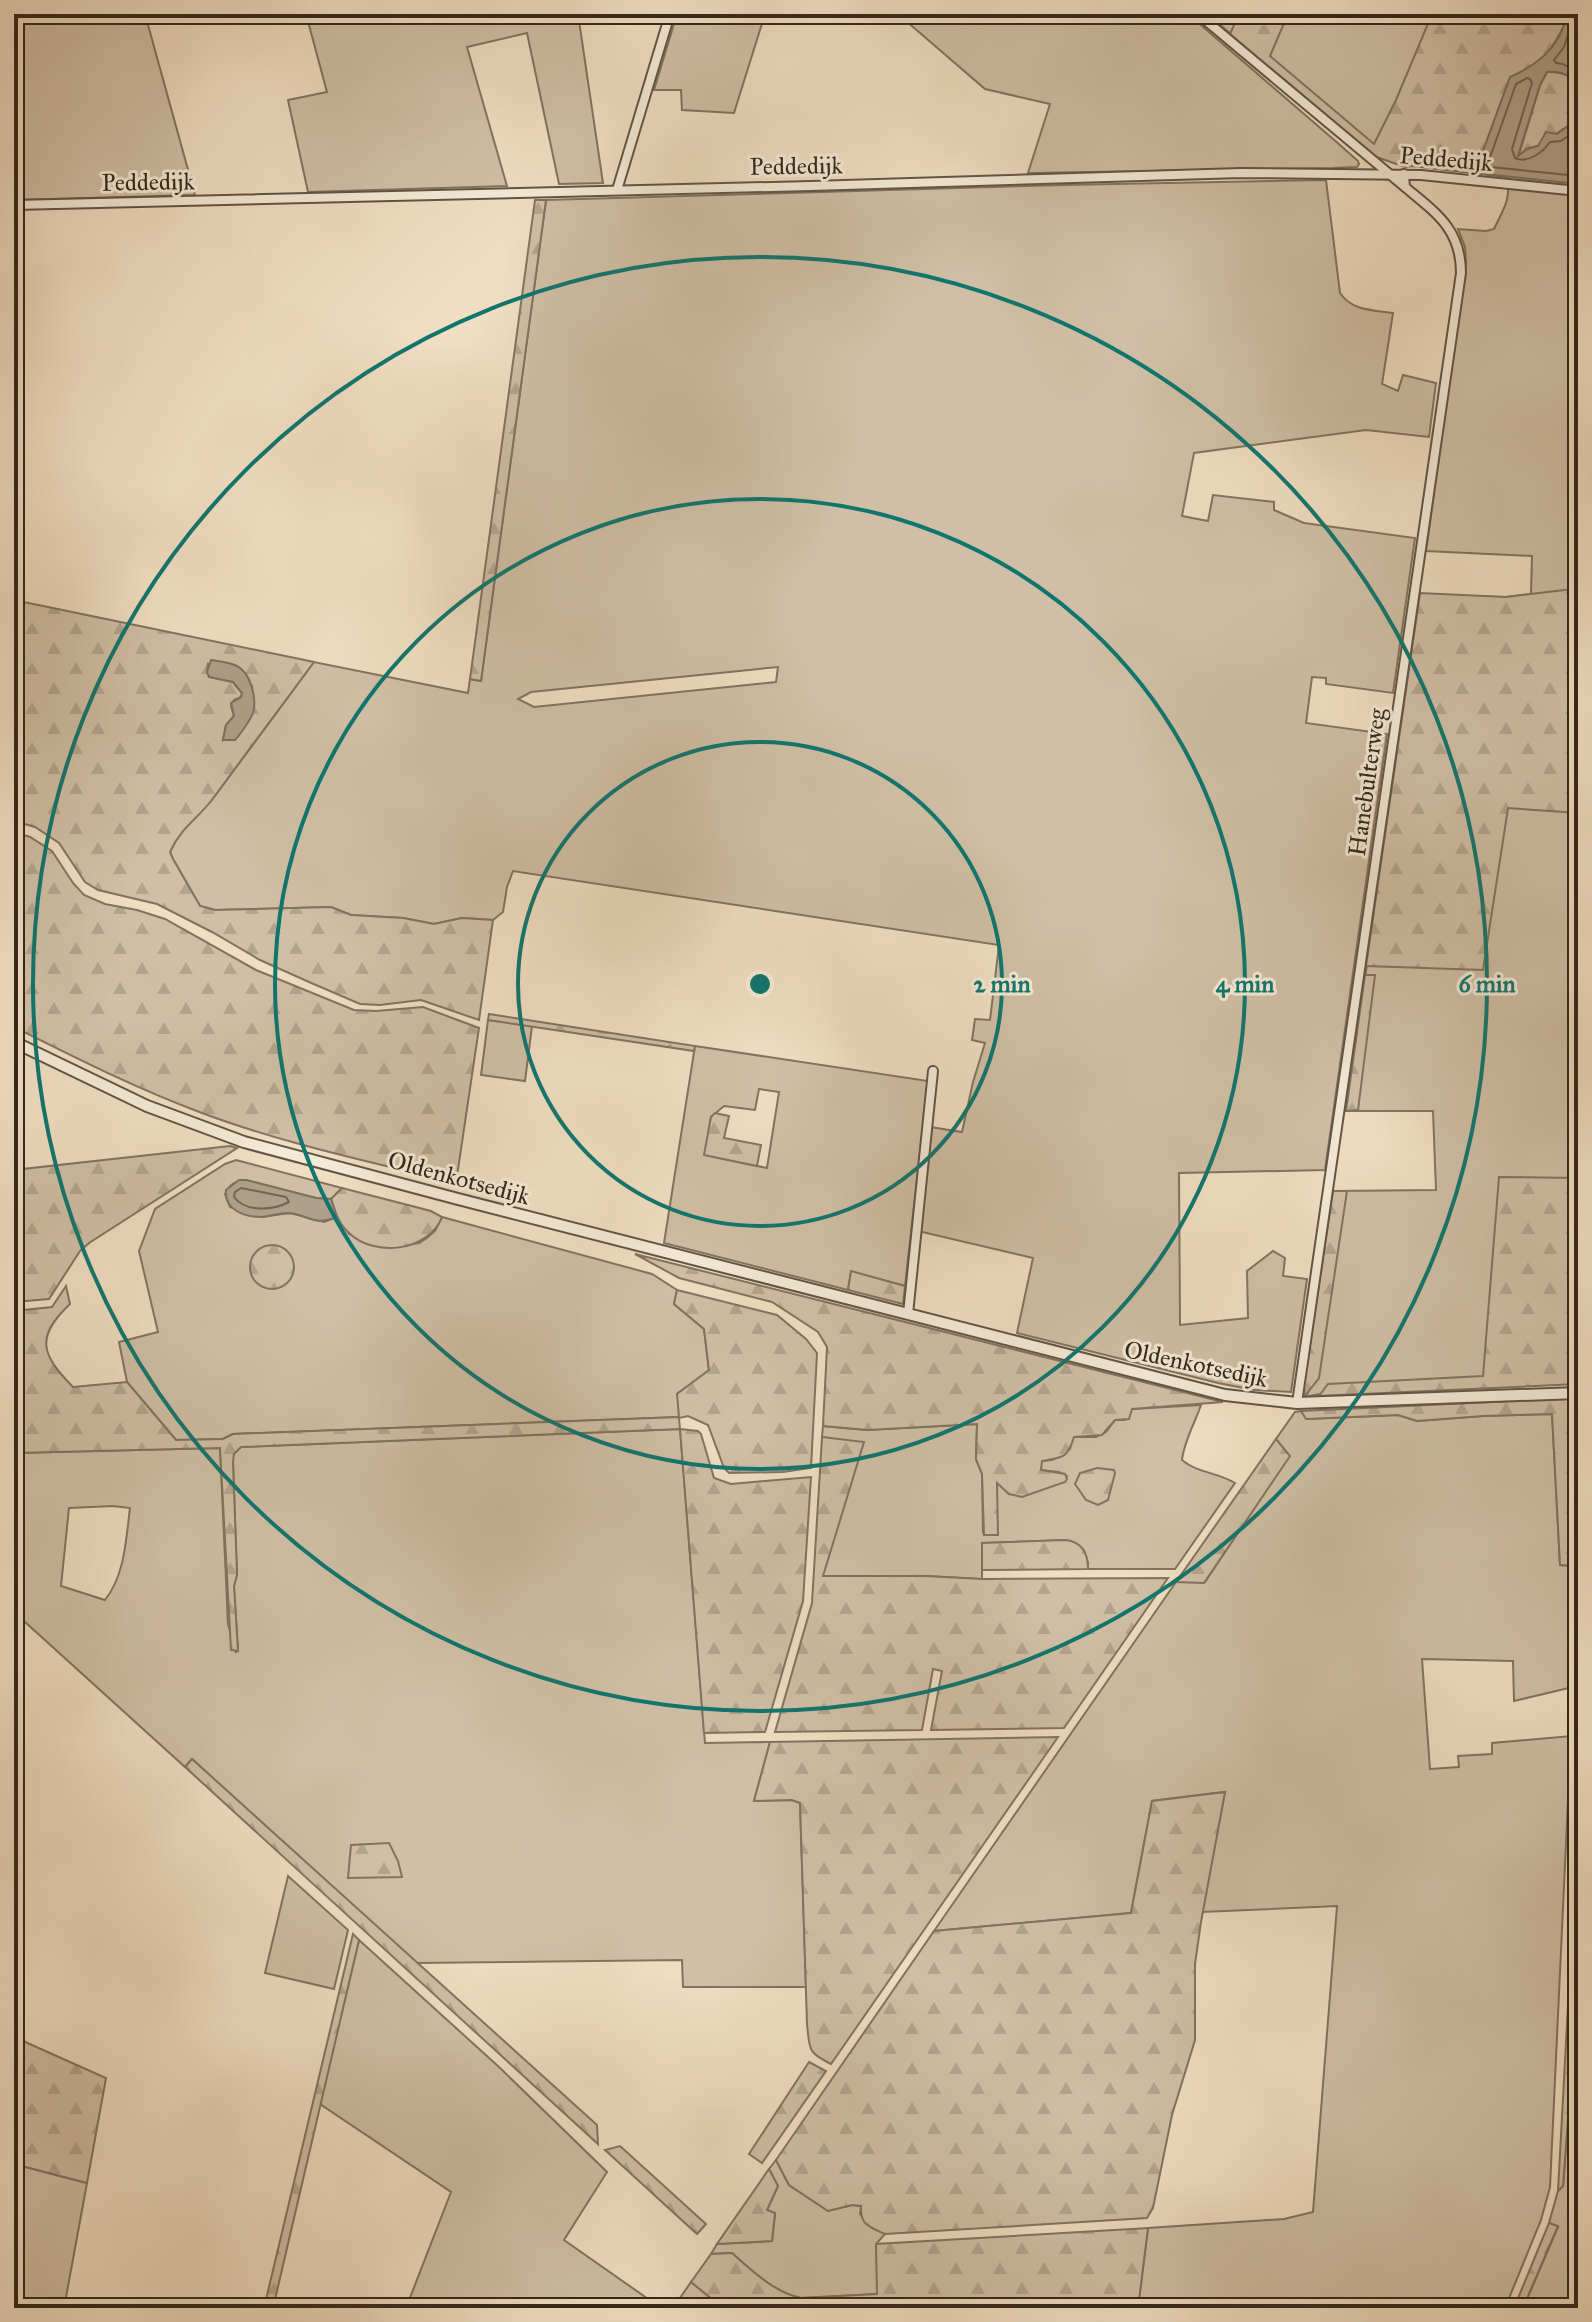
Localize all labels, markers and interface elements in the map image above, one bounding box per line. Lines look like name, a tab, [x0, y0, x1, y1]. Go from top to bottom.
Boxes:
street label: Peddedijk	[1398, 140, 1494, 178]
street label: Peddedijk	[749, 150, 843, 182]
street label: Peddedijk	[101, 166, 195, 198]
street label: Hanebulterweg	[1342, 705, 1392, 858]
text: 2 min	[974, 969, 1030, 999]
text: 4 min	[1216, 969, 1274, 999]
text: 6 min	[1458, 969, 1516, 999]
centre of rings	[746, 970, 774, 998]
street label: Oldenkotsedijk	[385, 1145, 534, 1212]
street label: Oldenkotsedijk	[1122, 1334, 1271, 1394]

